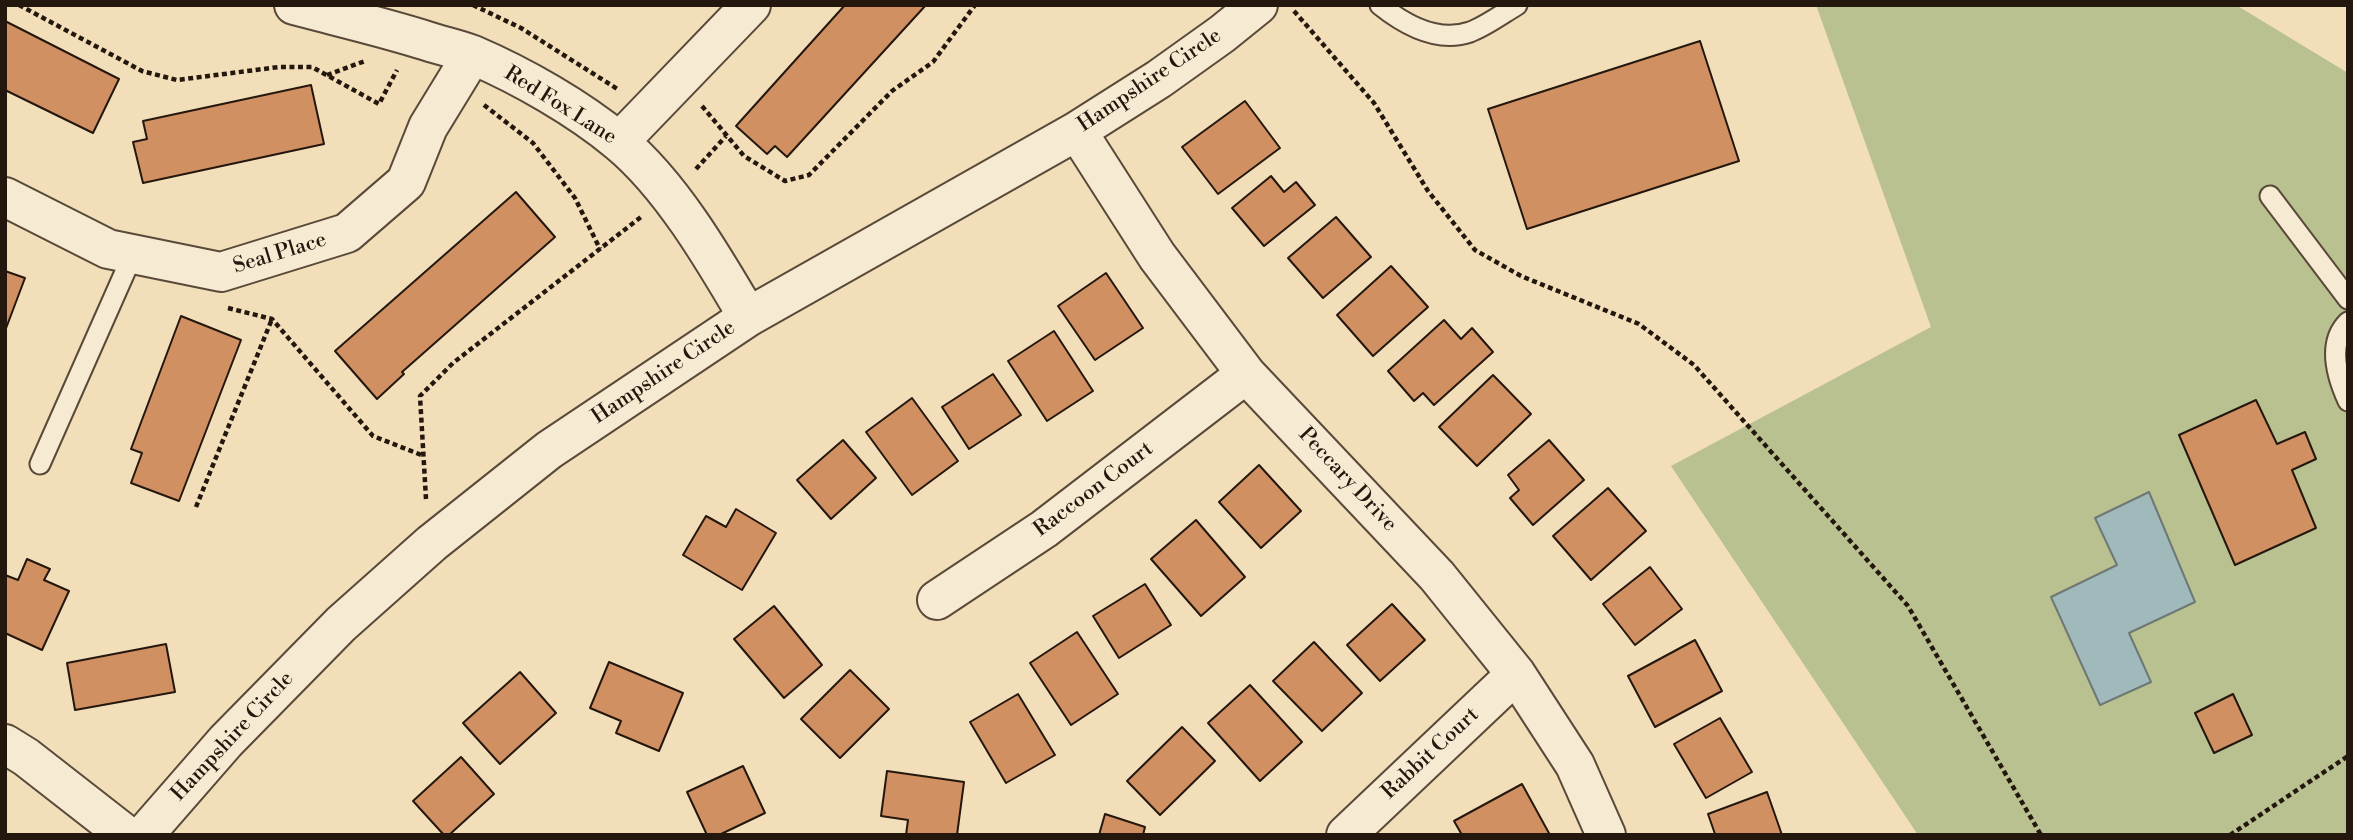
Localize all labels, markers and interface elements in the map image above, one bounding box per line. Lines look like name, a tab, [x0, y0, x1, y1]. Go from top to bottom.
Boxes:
street label: Hampshire Circle	[1073, 24, 1227, 138]
street label: Red Fox Lane	[499, 62, 621, 150]
street label: Seal Place	[230, 228, 330, 280]
street label: Hampshire Circle	[587, 316, 741, 430]
street label: Peccary Drive	[1292, 423, 1402, 537]
street label: Raccoon Court	[1029, 437, 1159, 543]
street label: Hampshire Circle	[167, 667, 299, 807]
street label: Rabbit Court	[1377, 703, 1485, 805]

